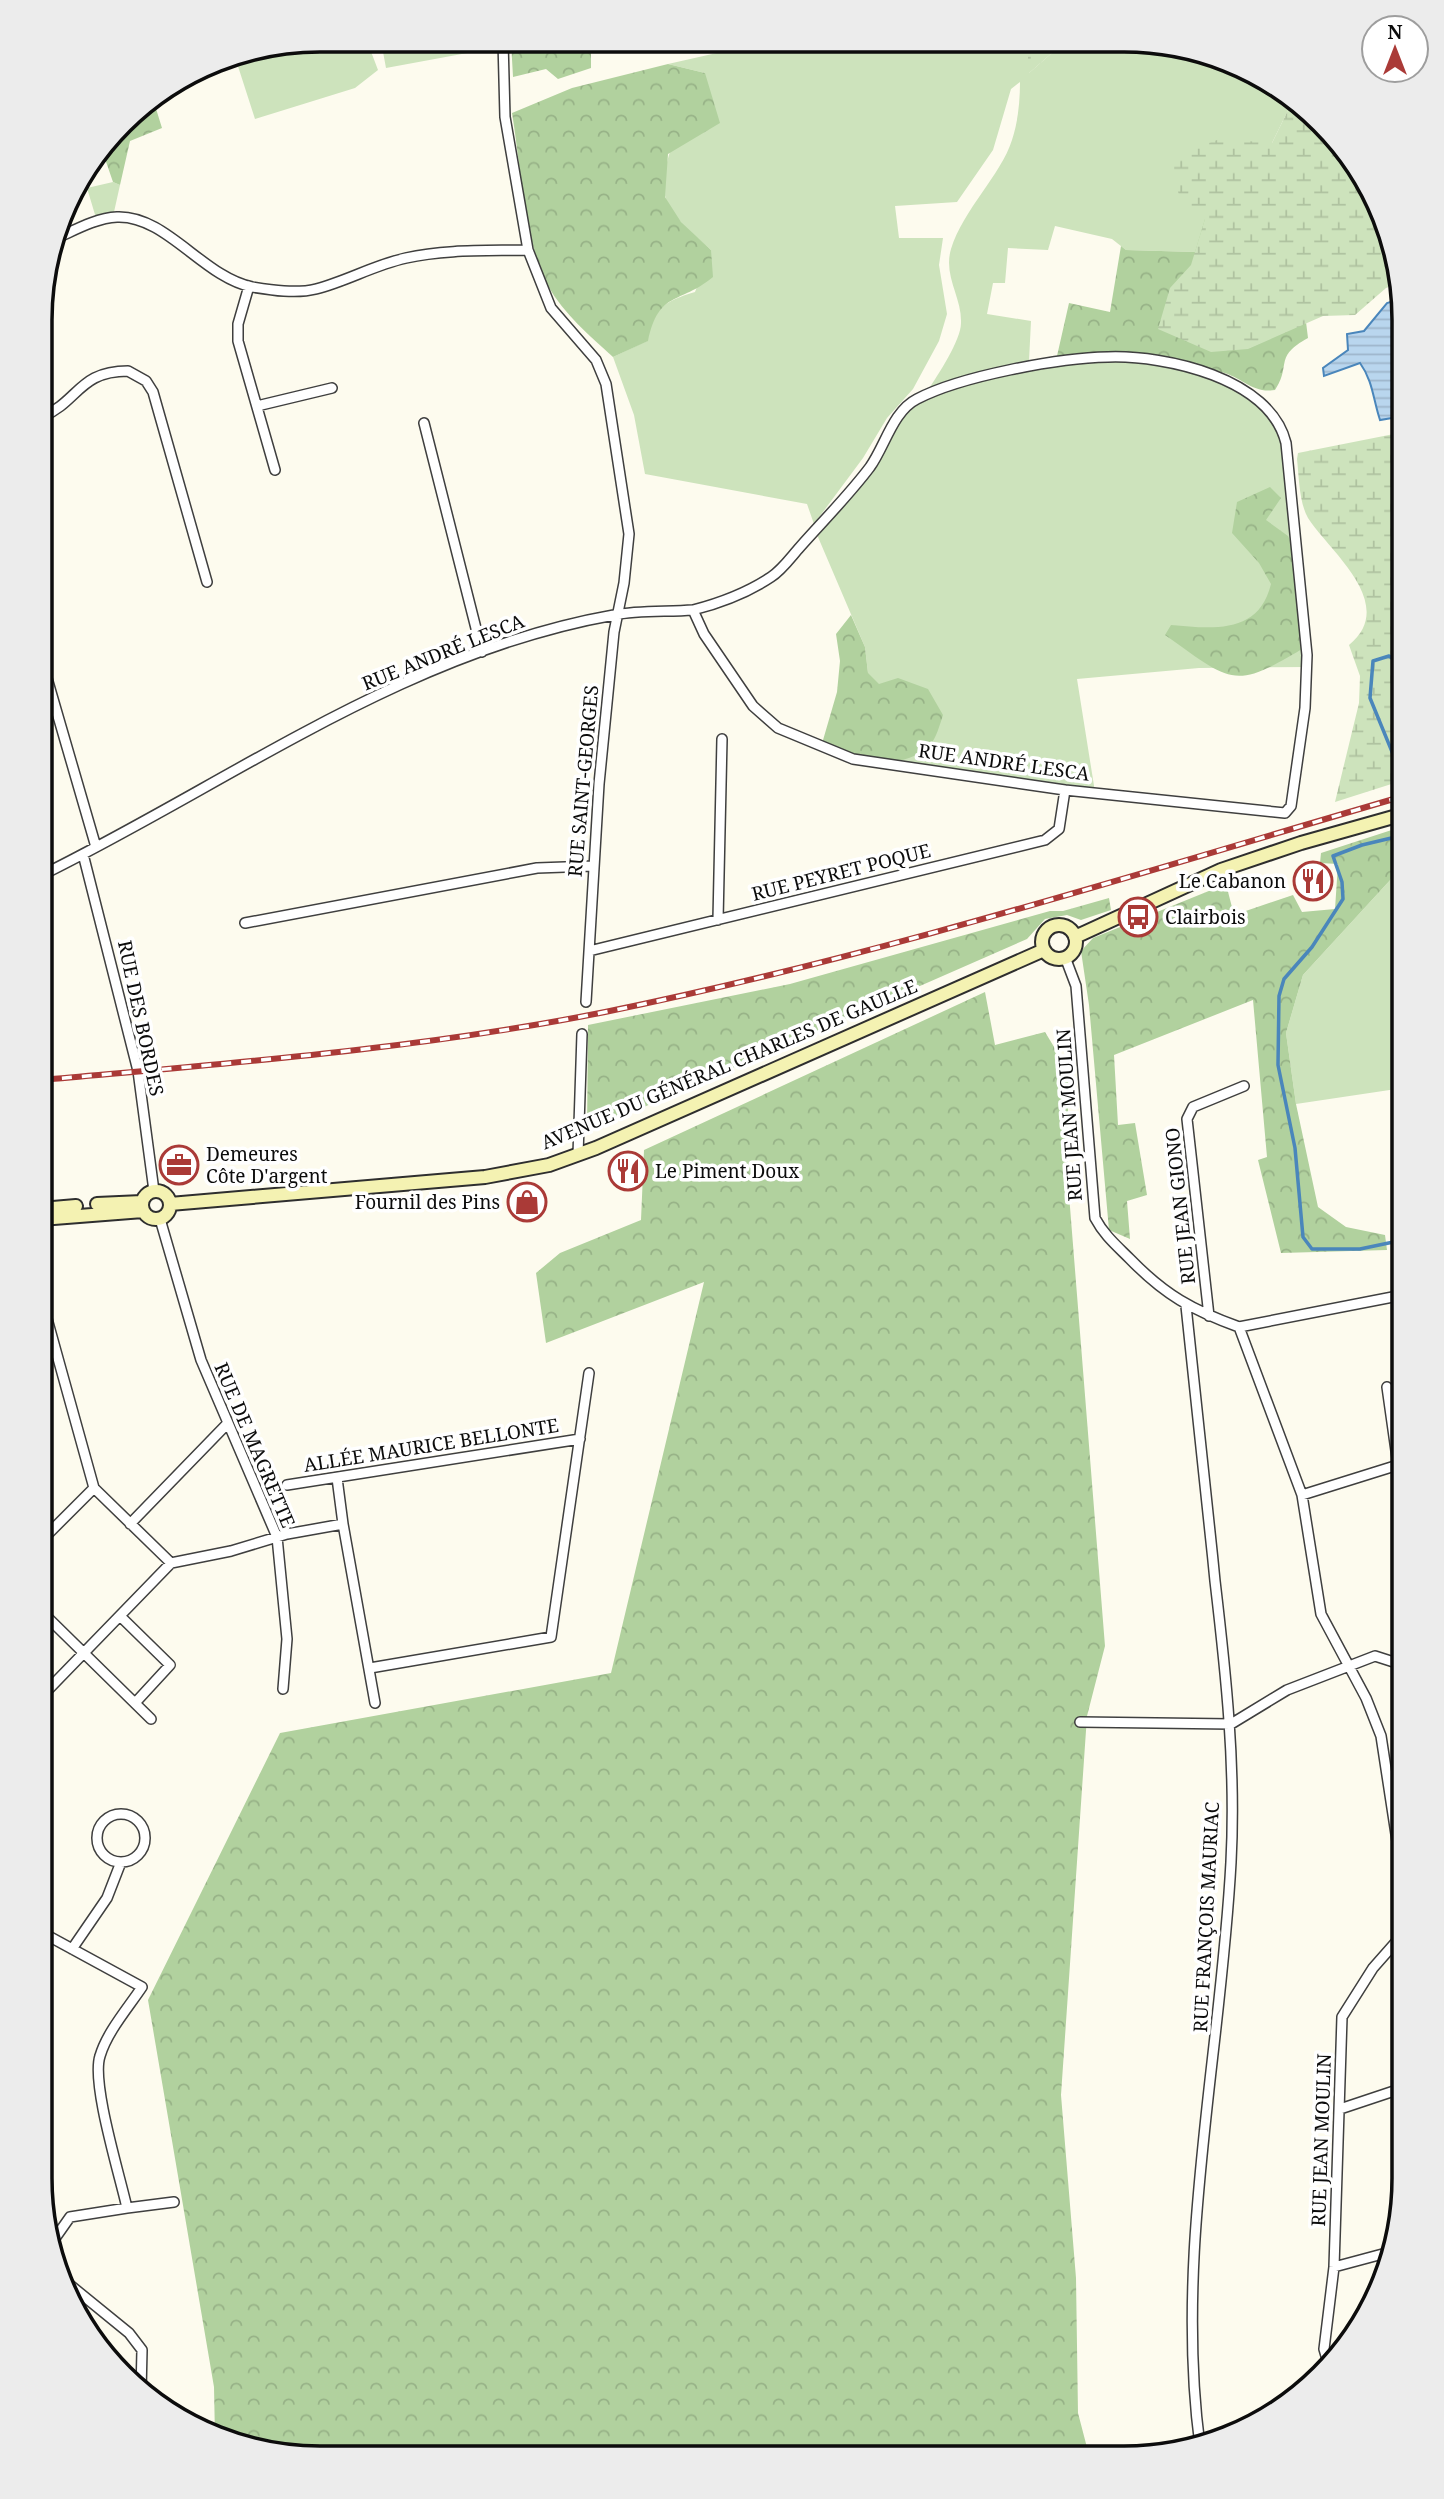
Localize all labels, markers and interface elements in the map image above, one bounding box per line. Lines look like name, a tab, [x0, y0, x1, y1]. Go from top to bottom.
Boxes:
north arrow	[1360, 14, 1430, 84]
text: N	[1388, 19, 1403, 45]
street label: RUE ANDRÉ LESCA	[358, 607, 528, 696]
street label: RUE SAINT-GEORGES	[562, 684, 604, 878]
street label: RUE ANDRÉ LESCA	[917, 737, 1092, 787]
street label: RUE PEYRET POQUE	[749, 837, 933, 907]
restaurant icon: Le Cabanon	[1292, 860, 1334, 902]
place label: Le Cabanon	[1179, 868, 1286, 894]
bus stop icon: Clairbois	[1117, 896, 1159, 938]
place label: Clairbois	[1165, 904, 1246, 930]
street label: RUE DES BORDES	[112, 938, 170, 1098]
street label: AVENUE DU GÉNÉRAL CHARLES DE GAULLE	[537, 973, 921, 1155]
street label: RUE JEAN MOULIN	[1050, 1028, 1088, 1202]
street label: RUE JEAN GIONO	[1159, 1126, 1201, 1286]
place label: Demeures Côte D'argent	[206, 1141, 328, 1189]
office icon: Demeures Côte D'argent	[158, 1144, 200, 1186]
restaurant icon: Le Piment Doux	[607, 1150, 649, 1192]
place label: Le Piment Doux	[655, 1158, 799, 1184]
shop icon: Fournil des Pins	[506, 1181, 548, 1223]
place label: Fournil des Pins	[355, 1189, 500, 1215]
street label: RUE DE MAGRETTE	[208, 1358, 302, 1532]
street label: ALLÉE MAURICE BELLONTE	[302, 1412, 561, 1478]
street label: RUE FRANÇOIS MAURIAC	[1187, 1801, 1225, 2033]
street label: RUE JEAN MOULIN	[1305, 2053, 1337, 2227]

